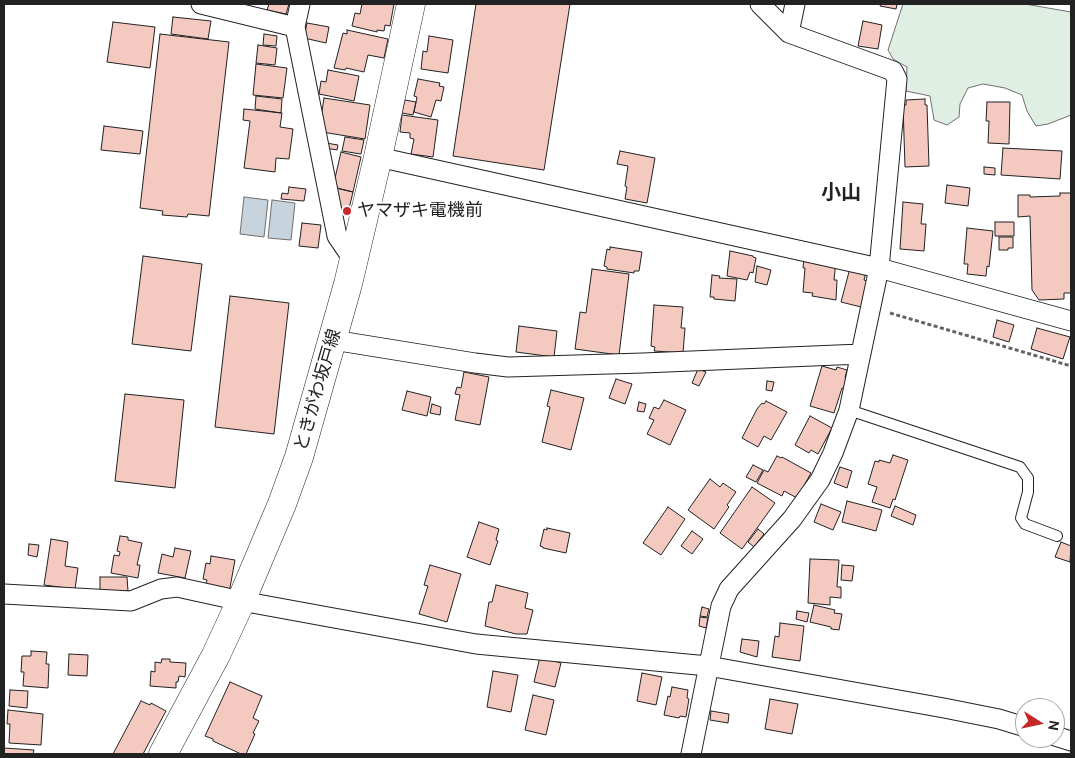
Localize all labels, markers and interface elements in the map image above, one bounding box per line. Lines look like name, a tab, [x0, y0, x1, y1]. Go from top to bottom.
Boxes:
district label: 小山	[821, 181, 861, 205]
place label: ヤマザキ電機前	[357, 200, 483, 222]
marker: ヤマザキ電機前	[341, 205, 353, 217]
street label: ときがわ坂戸線	[290, 326, 346, 454]
north arrow	[1015, 698, 1065, 748]
text: N	[1044, 719, 1064, 732]

